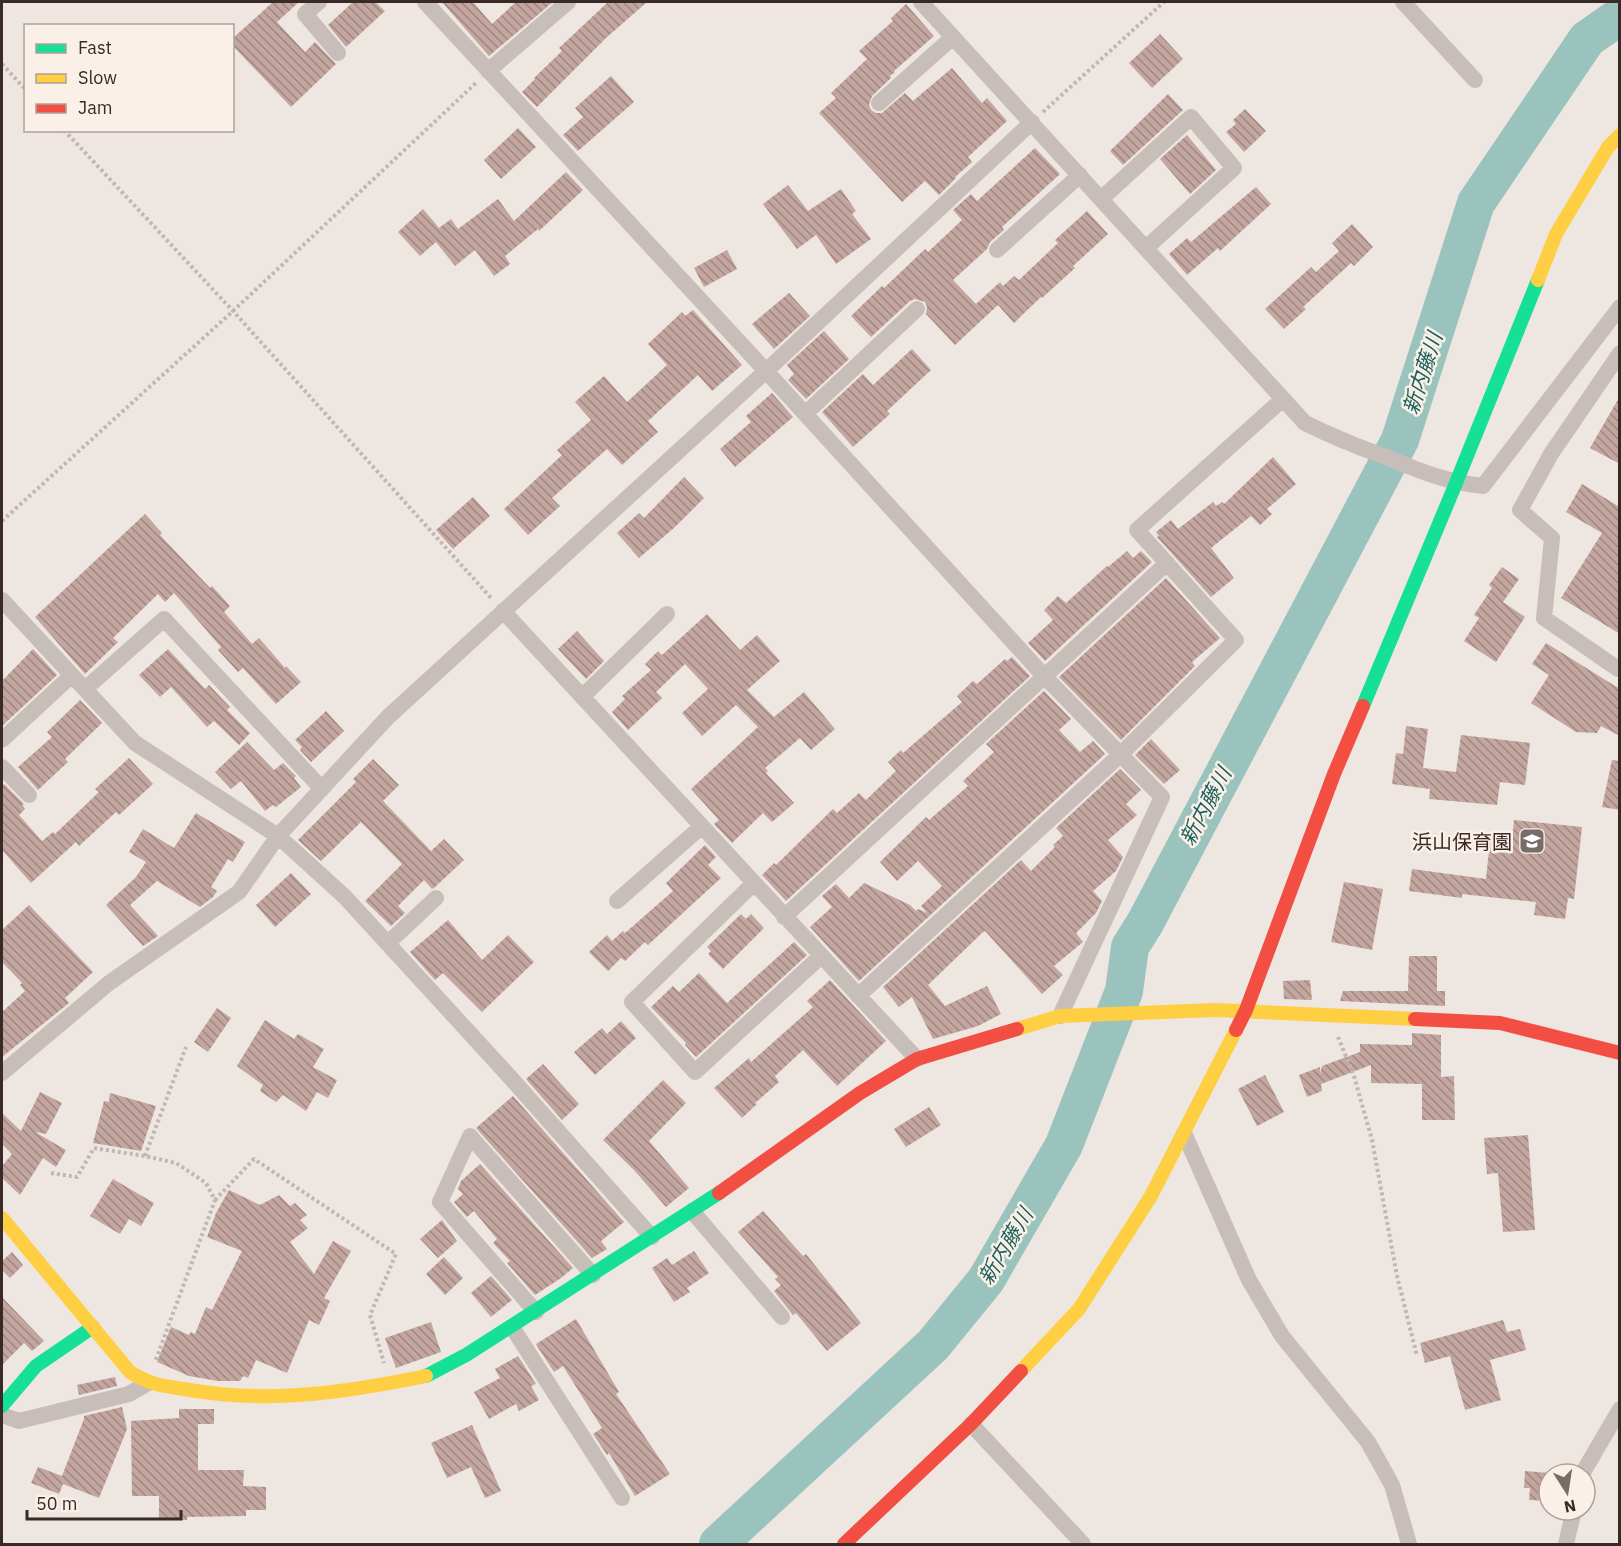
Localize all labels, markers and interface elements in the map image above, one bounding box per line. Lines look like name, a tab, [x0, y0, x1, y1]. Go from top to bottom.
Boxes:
legend	[24, 24, 234, 132]
text: Fast	[78, 36, 112, 59]
text: Slow	[78, 66, 117, 89]
text: Jam	[78, 96, 113, 119]
water label: 新内藤川	[1396, 327, 1449, 417]
water label: 新内藤川	[1173, 761, 1238, 850]
school or university icon: 浜山保育園	[1517, 826, 1547, 856]
place label: 浜山保育園	[1412, 828, 1512, 855]
water label: 新内藤川	[971, 1201, 1040, 1289]
north arrow	[1537, 1462, 1597, 1522]
scale bar	[27, 1483, 182, 1521]
text: 50 m	[36, 1492, 78, 1515]
text: N	[1562, 1496, 1578, 1518]

